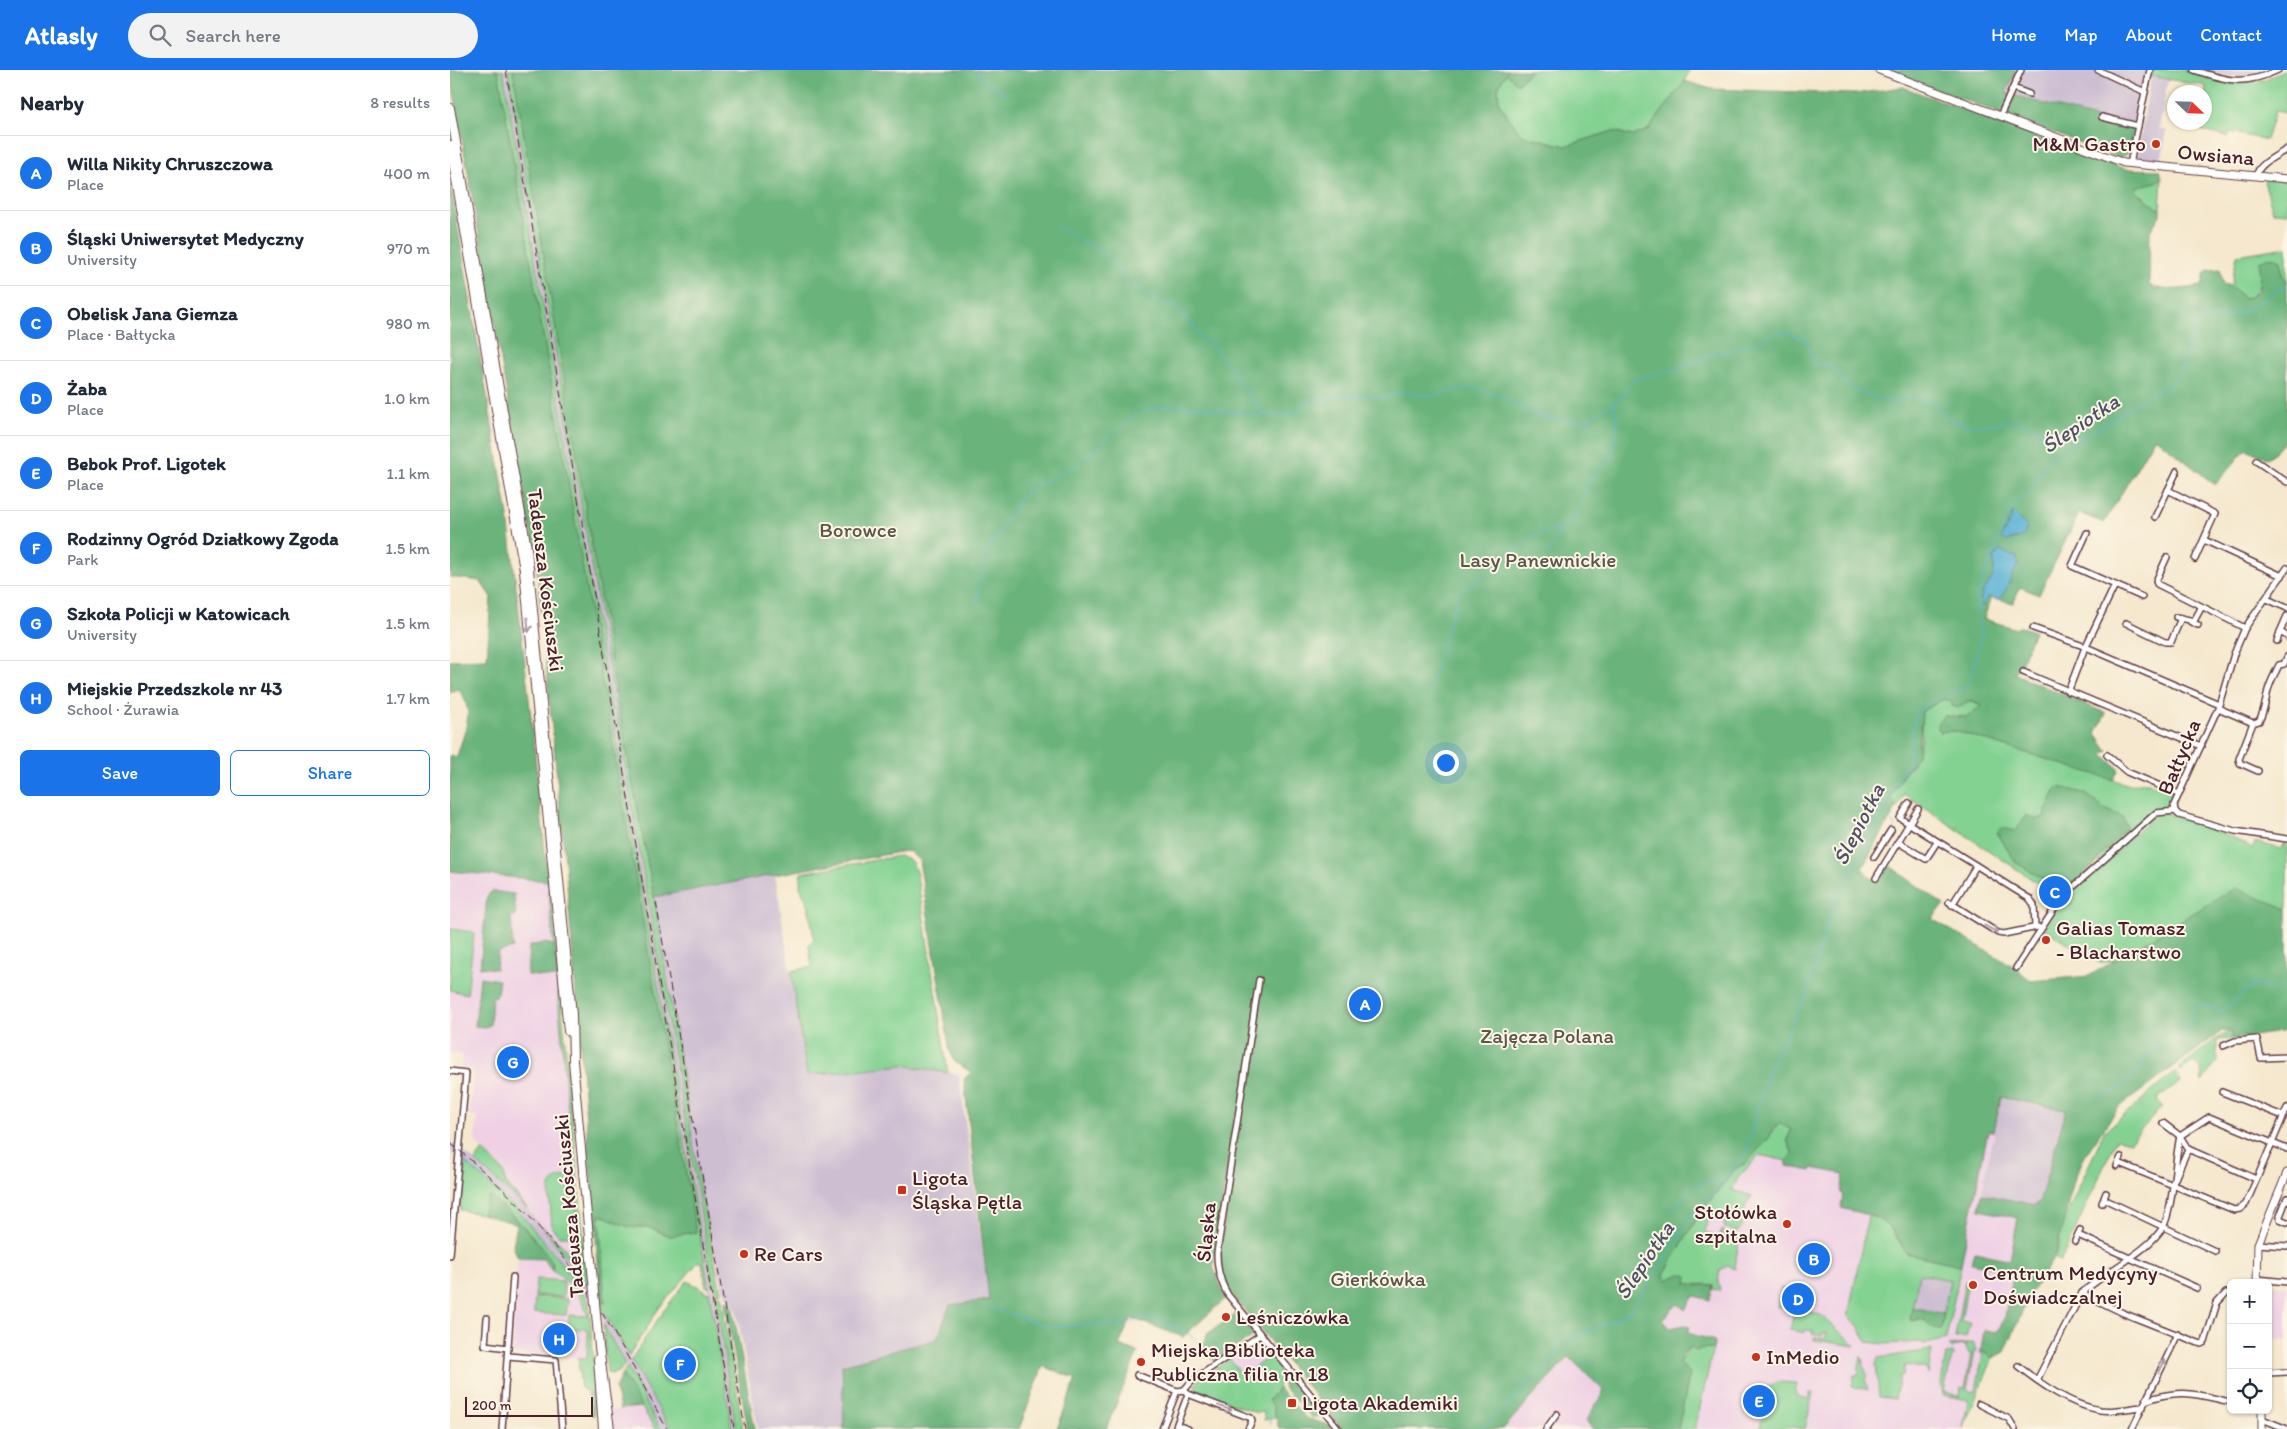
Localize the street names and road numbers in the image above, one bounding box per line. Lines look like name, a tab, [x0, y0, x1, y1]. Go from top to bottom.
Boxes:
street label: Owsiana	[2176, 139, 2256, 170]
street label: Tadeusza Kościuszki	[523, 487, 570, 673]
street label: Bałtycka	[2152, 715, 2206, 798]
street label: Tadeusza Kościuszki	[548, 1113, 589, 1299]
street label: Śląska	[1190, 1201, 1221, 1263]

